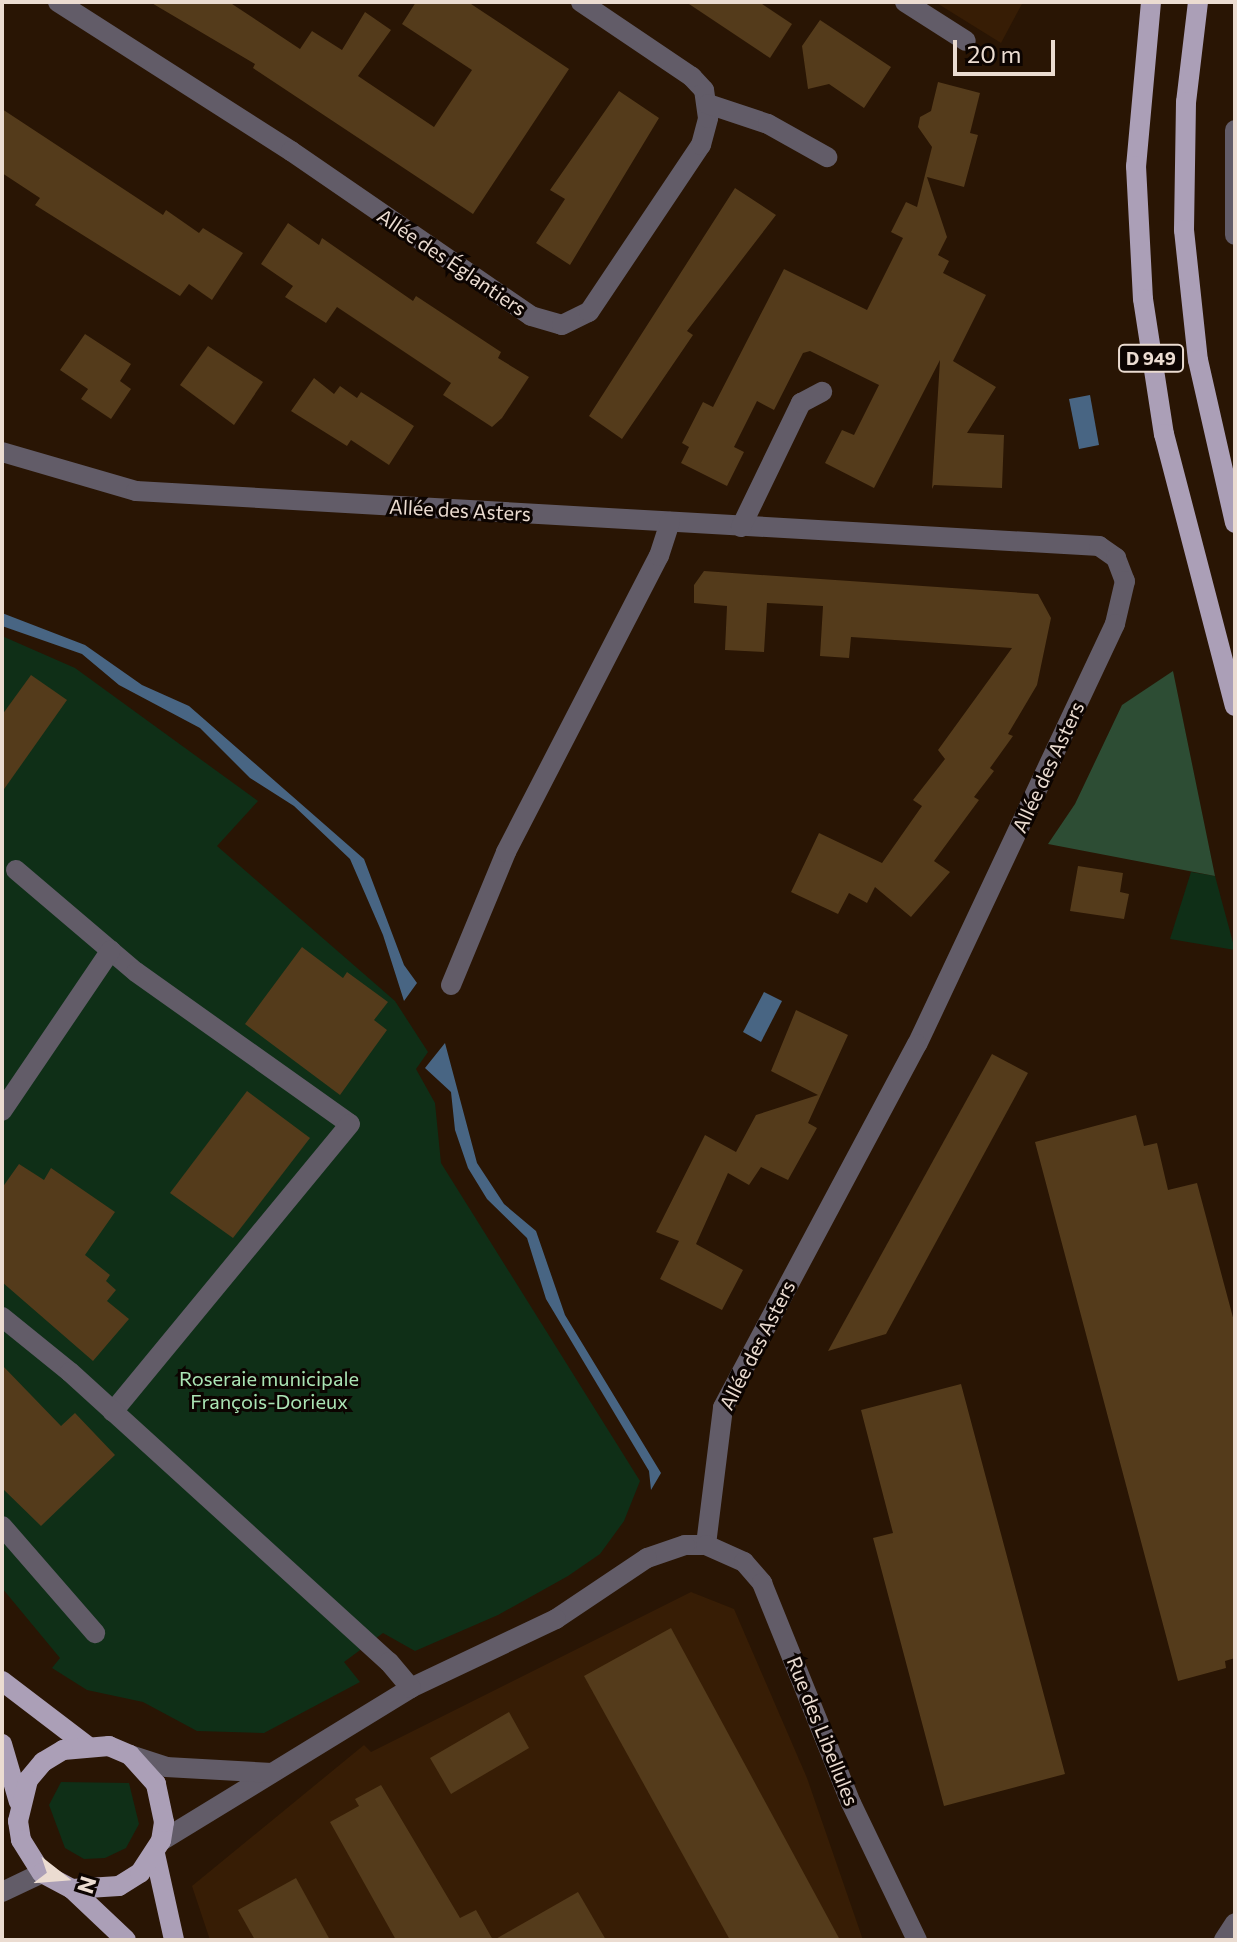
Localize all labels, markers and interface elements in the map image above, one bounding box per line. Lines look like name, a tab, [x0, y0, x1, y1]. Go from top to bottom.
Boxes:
scale bar	[957, 24, 1059, 74]
text: 20 m	[967, 39, 1021, 68]
street label: Allée des Églantiers	[373, 203, 531, 321]
road number: D 949	[1117, 344, 1185, 372]
street label: Allée des Asters	[388, 494, 532, 526]
street label: Allée des Asters	[1007, 698, 1089, 836]
street label: Allée des Asters	[714, 1276, 800, 1414]
park label: Roseraie municipale François-Dorieux	[179, 1367, 359, 1414]
street label: Rue des Libellules	[782, 1653, 864, 1809]
north arrow	[24, 1838, 104, 1918]
text: N	[72, 1873, 103, 1897]

